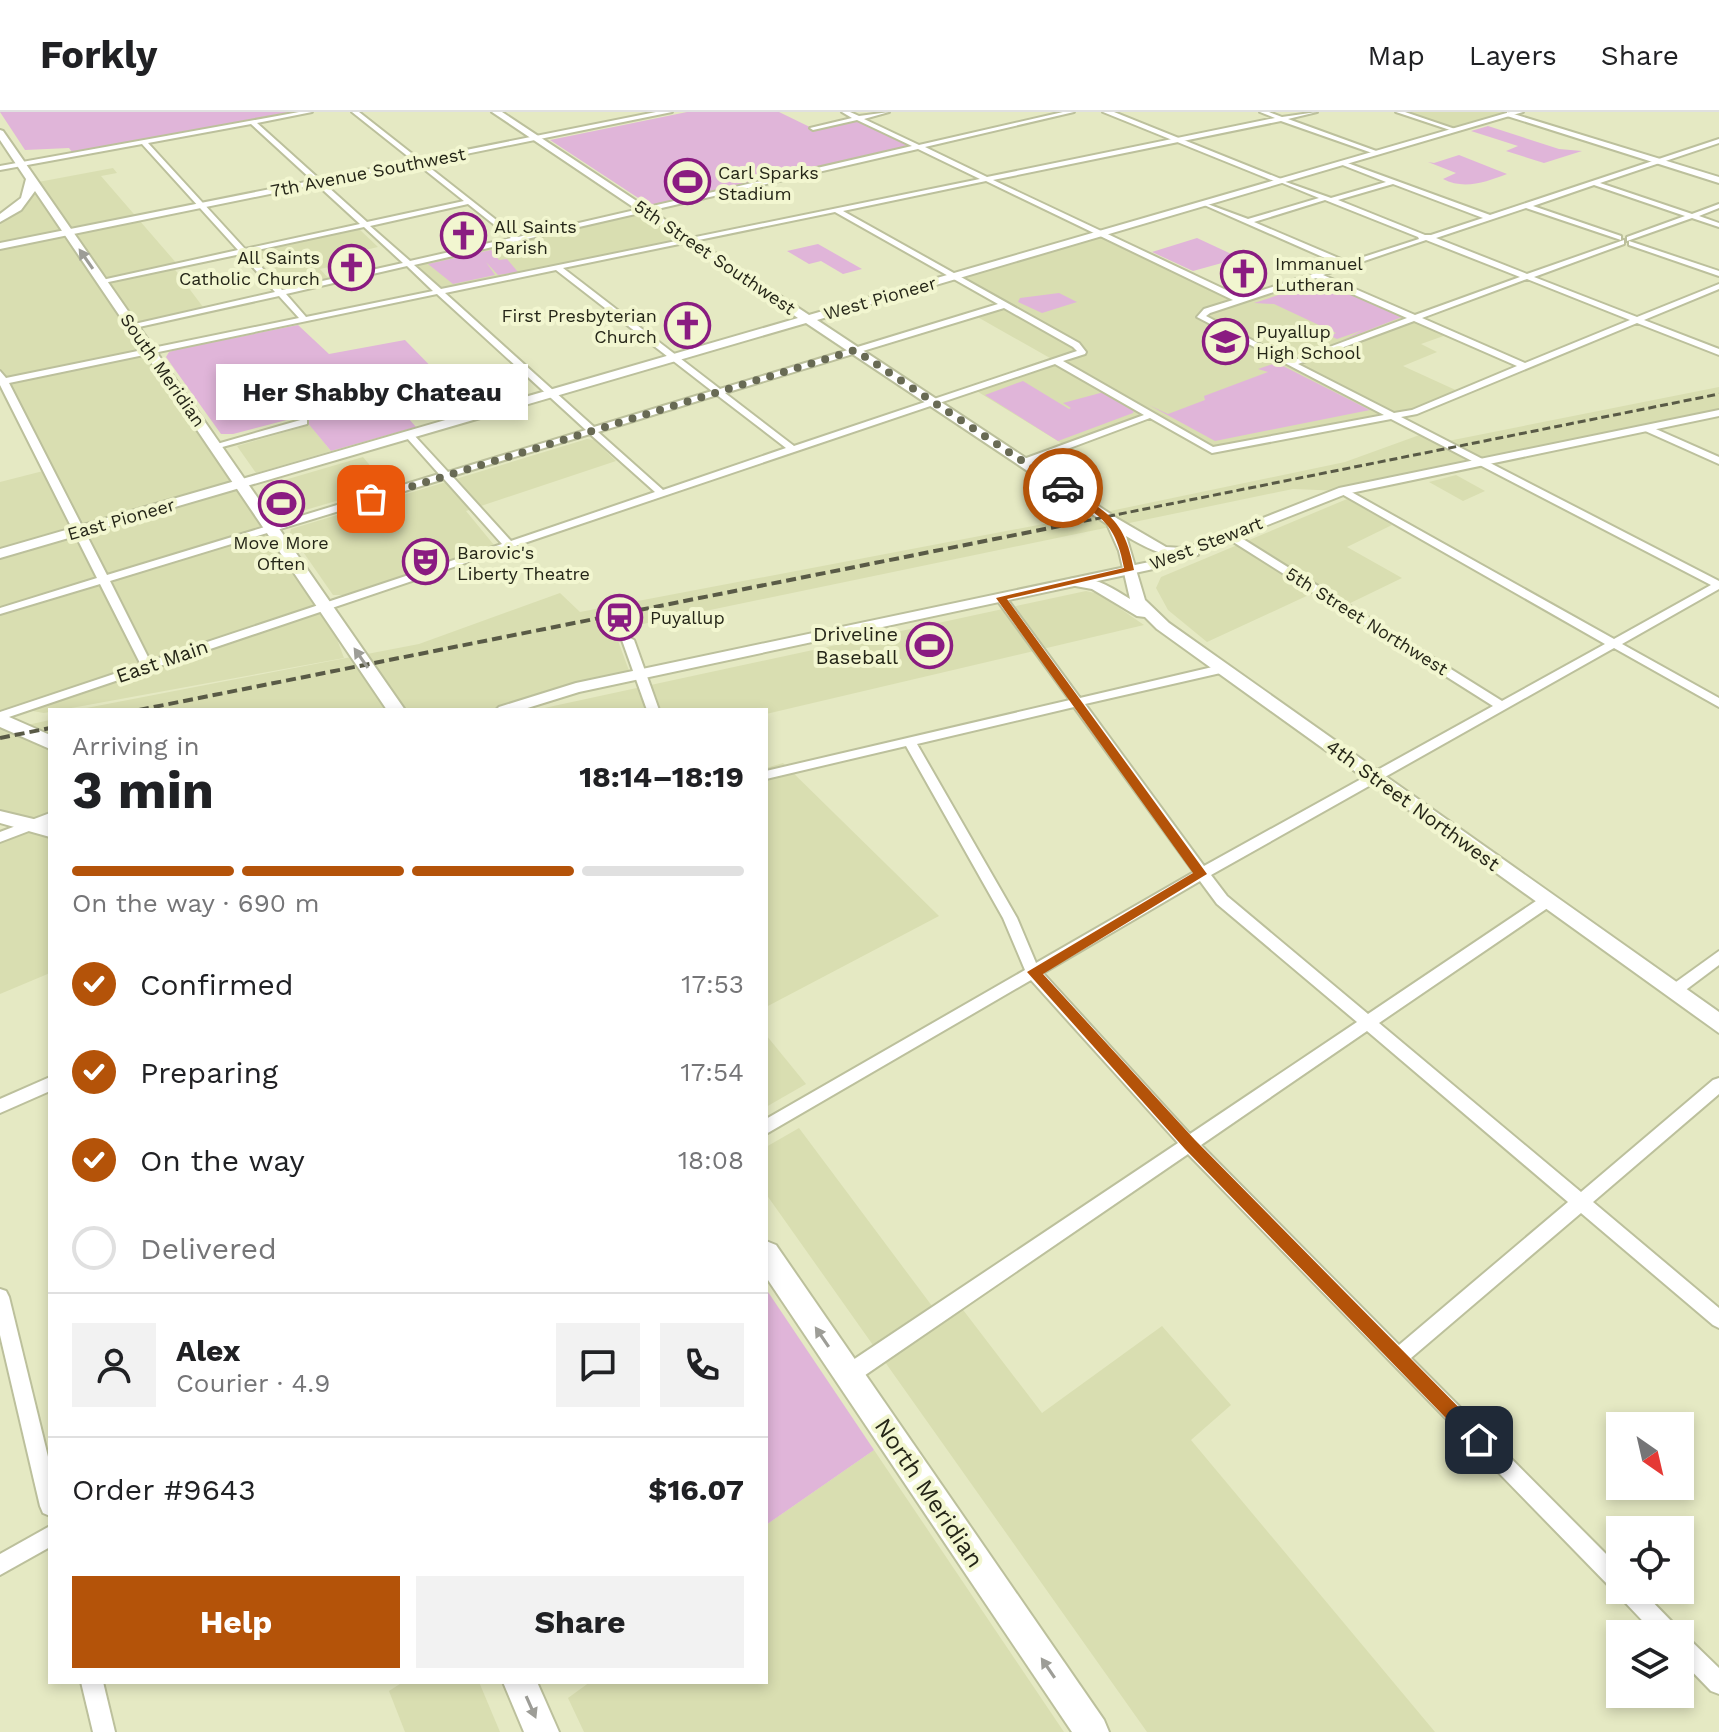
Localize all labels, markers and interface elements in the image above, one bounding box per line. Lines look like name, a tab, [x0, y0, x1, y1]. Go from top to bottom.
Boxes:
text: Forkly	[40, 33, 157, 77]
text: Map	[1368, 39, 1425, 72]
text: Layers	[1469, 39, 1557, 72]
text: Share	[1601, 39, 1679, 72]
street label: 7th Avenue Southwest	[269, 143, 468, 201]
sports icon: Carl Sparks Stadium	[663, 158, 711, 206]
place label: Carl Sparks Stadium	[718, 162, 819, 204]
street label: 5th Street Southwest	[630, 195, 800, 319]
church icon: All Saints Parish	[439, 212, 487, 260]
place label: All Saints Parish	[494, 216, 577, 258]
church icon: All Saints Catholic Church	[327, 243, 375, 291]
place label: All Saints Catholic Church	[179, 247, 320, 289]
one-way arrow	[79, 248, 94, 269]
church icon: Immanuel Lutheran	[1220, 249, 1268, 297]
place label: Immanuel Lutheran	[1275, 253, 1363, 295]
street label: West Pioneer	[821, 272, 939, 324]
church icon: First Presbyterian Church	[664, 301, 712, 349]
place label: First Presbyterian Church	[501, 305, 657, 347]
street label: South Meridian	[116, 309, 210, 431]
school or university icon: Puyallup High School	[1201, 317, 1249, 365]
place label: Puyallup High School	[1256, 321, 1361, 363]
callout: Her Shabby Chateau	[215, 363, 527, 419]
text: Her Shabby Chateau	[242, 377, 502, 407]
courier	[1023, 448, 1103, 528]
pin	[337, 465, 405, 533]
icon: car	[1041, 466, 1085, 510]
icon: bag	[349, 477, 393, 521]
sports icon: Move More Often	[257, 480, 305, 528]
street label: East Pioneer	[65, 494, 177, 544]
street label: West Stewart	[1147, 512, 1266, 574]
place label: Move More Often	[233, 532, 329, 574]
theatre icon: Barovic's Liberty Theatre	[402, 538, 450, 586]
place label: Barovic's Liberty Theatre	[457, 542, 590, 584]
street label: 5th Street Northwest	[1282, 563, 1452, 680]
station icon: Puyallup	[595, 593, 643, 641]
place label: Puyallup	[650, 607, 725, 628]
place label: Driveline Baseball	[813, 622, 898, 669]
sports icon: Driveline Baseball	[905, 622, 953, 670]
street label: East Main	[113, 634, 211, 688]
one-way arrow	[354, 647, 370, 668]
text: Arriving in	[72, 731, 200, 761]
street label: 4th Street Northwest	[1322, 734, 1505, 876]
text: 18:14–18:19	[579, 759, 744, 794]
text: 3 min	[72, 760, 214, 821]
text: On the way · 690 m	[72, 888, 320, 918]
icon: check	[72, 962, 116, 1006]
text: Confirmed	[140, 967, 294, 1002]
text: 17:53	[681, 969, 744, 999]
icon: check	[72, 1050, 116, 1094]
text: Preparing	[140, 1055, 278, 1090]
text: 17:54	[681, 1057, 744, 1087]
icon: check	[72, 1138, 116, 1182]
text: On the way	[140, 1143, 305, 1178]
text: 18:08	[678, 1145, 744, 1175]
text: Delivered	[140, 1231, 277, 1266]
button: person	[72, 1323, 156, 1407]
button: chat	[556, 1323, 640, 1407]
button: phone	[660, 1323, 744, 1407]
one-way arrow	[816, 1326, 830, 1348]
text: Alex	[176, 1333, 240, 1368]
text: Courier · 4.9	[176, 1368, 330, 1398]
pin	[1445, 1406, 1513, 1474]
north arrow	[1606, 1412, 1694, 1500]
map controls	[1606, 1412, 1694, 1708]
street label: North Meridian	[869, 1413, 989, 1573]
icon: home	[1457, 1418, 1501, 1462]
text: Order #9643	[72, 1472, 256, 1507]
text: $16.07	[648, 1472, 744, 1507]
button: locate	[1606, 1516, 1694, 1604]
button: Help	[72, 1576, 400, 1668]
button: Share	[416, 1576, 744, 1668]
button: layers	[1606, 1620, 1694, 1708]
one-way arrow	[1041, 1657, 1056, 1678]
one-way arrow	[524, 1695, 538, 1719]

